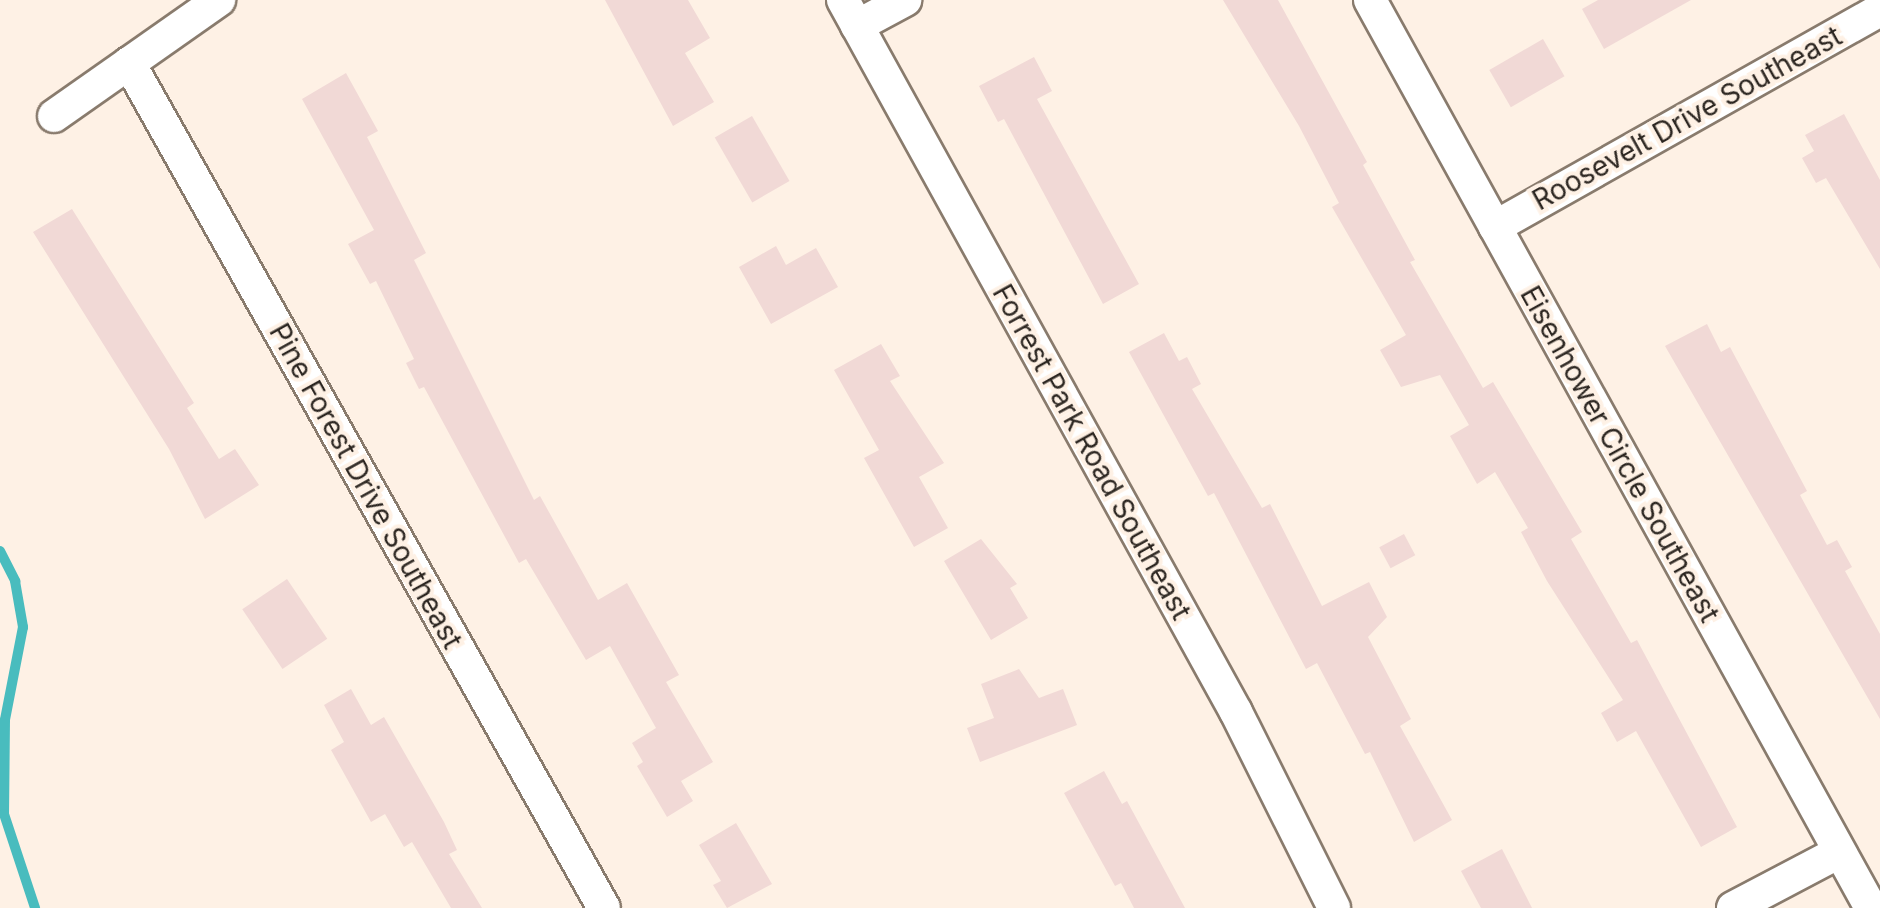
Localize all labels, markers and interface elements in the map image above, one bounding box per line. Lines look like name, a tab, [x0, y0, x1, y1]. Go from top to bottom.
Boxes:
street label: Roosevelt Drive Southeast	[1527, 19, 1847, 217]
street label: Forrest Park Road Southeast	[986, 279, 1198, 625]
street label: Eisenhower Circle Southeast	[1513, 280, 1727, 628]
street label: Pine Forest Drive Southeast	[262, 318, 470, 654]

